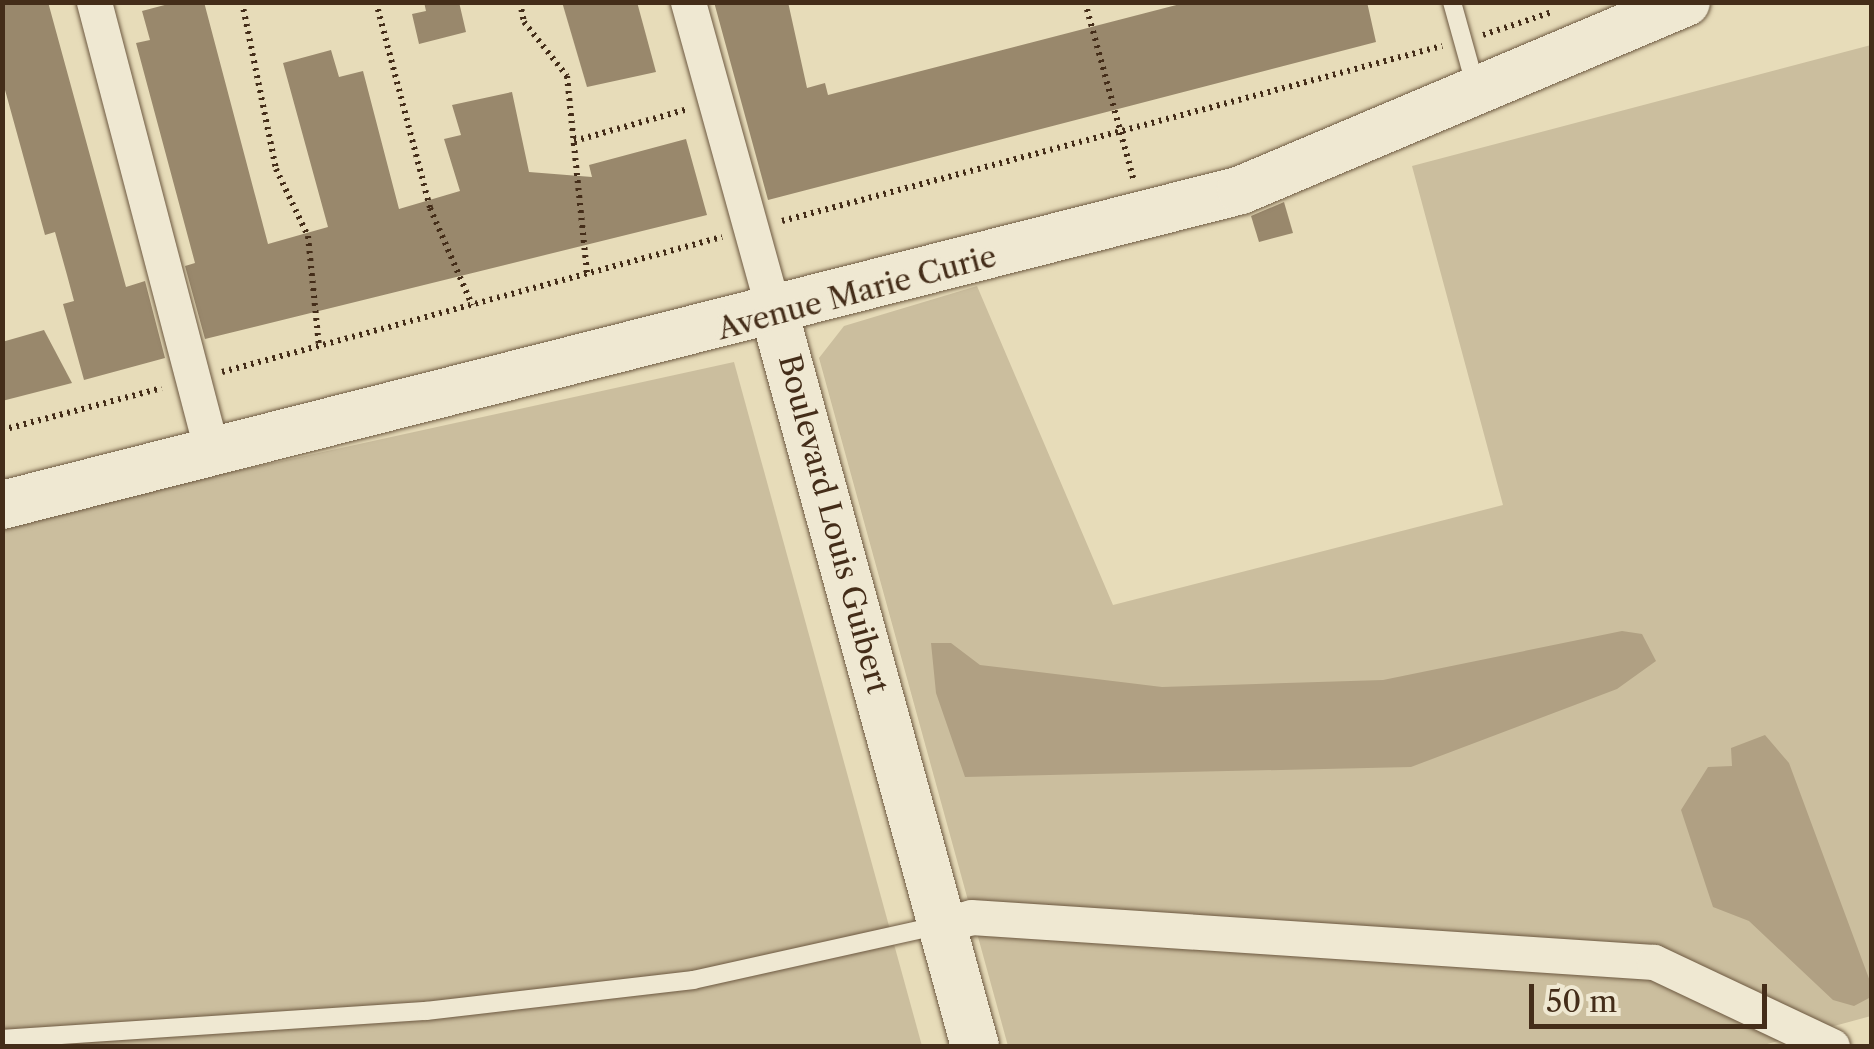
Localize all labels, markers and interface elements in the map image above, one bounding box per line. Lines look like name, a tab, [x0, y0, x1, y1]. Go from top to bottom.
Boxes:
street label: Avenue Marie Curie	[714, 238, 1000, 348]
street label: Boulevard Louis Guibert	[770, 351, 896, 697]
scale bar	[1534, 964, 1772, 1026]
text: 50 m	[1546, 983, 1617, 1020]

